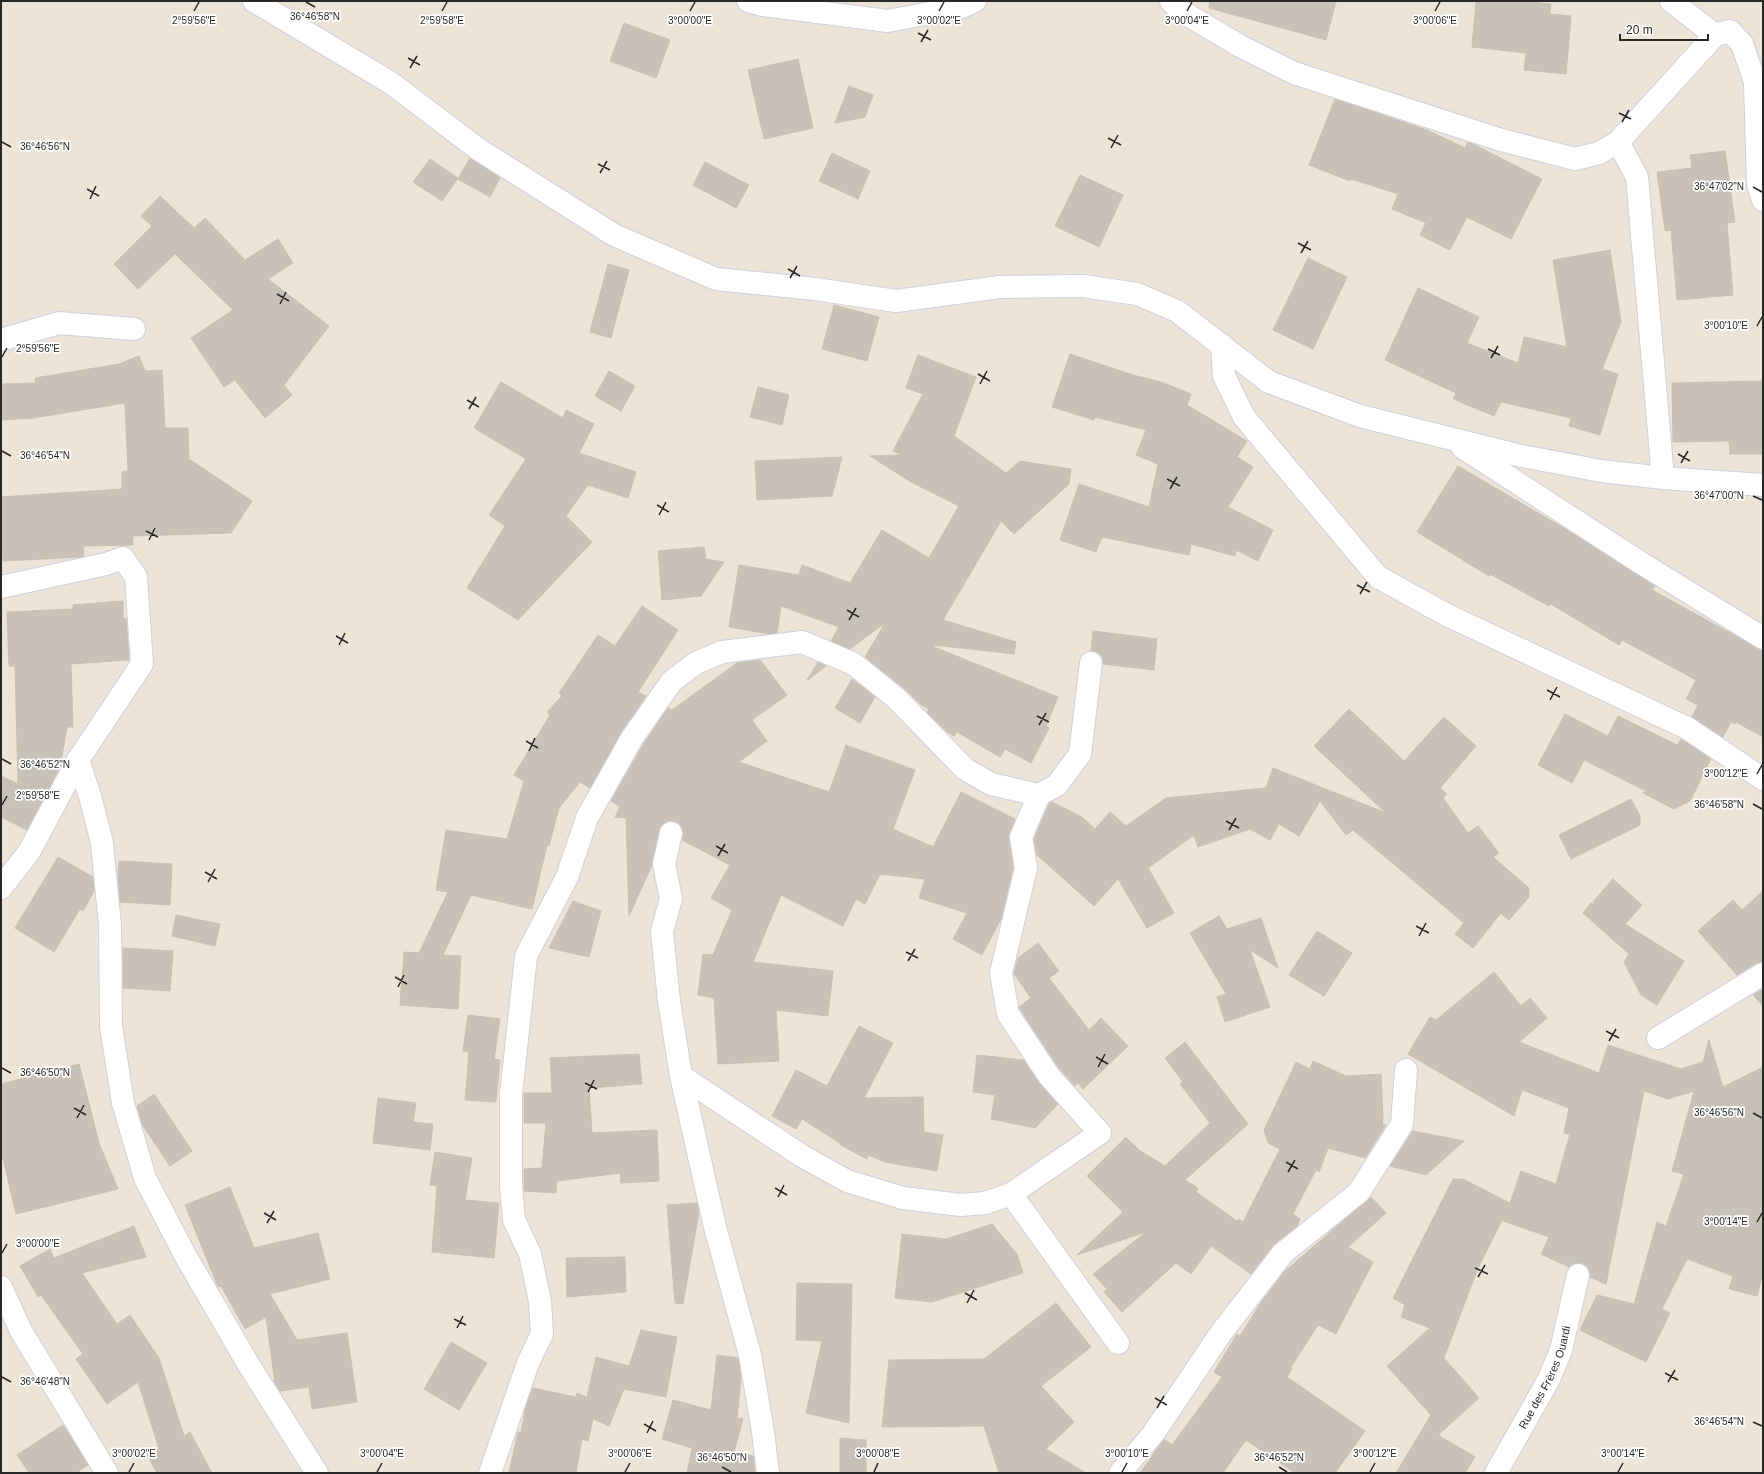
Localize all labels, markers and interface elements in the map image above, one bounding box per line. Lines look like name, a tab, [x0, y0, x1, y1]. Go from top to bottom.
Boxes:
text: 36°46'58"N	[290, 11, 340, 22]
text: 2°59'56"E	[172, 15, 216, 26]
text: 2°59'58"E	[420, 15, 464, 26]
text: 3°00'00"E	[668, 15, 712, 26]
text: 3°00'02"E	[917, 15, 961, 26]
text: 3°00'04"E	[1165, 15, 1209, 26]
text: 3°00'06"E	[1413, 15, 1457, 26]
scale bar	[1620, 16, 1708, 42]
text: 20 m	[1626, 23, 1653, 37]
text: 36°46'56"N	[20, 141, 70, 152]
text: 36°47'02"N	[1694, 181, 1744, 192]
text: 3°00'10"E	[1704, 320, 1748, 331]
text: 2°59'56"E	[16, 343, 60, 354]
text: 36°46'54"N	[20, 450, 70, 461]
text: 36°47'00"N	[1694, 490, 1744, 501]
text: 36°46'52"N	[20, 759, 70, 770]
text: 3°00'12"E	[1704, 768, 1748, 779]
text: 2°59'58"E	[16, 790, 60, 801]
text: 36°46'58"N	[1694, 799, 1744, 810]
text: 36°46'50"N	[20, 1067, 70, 1078]
text: 36°46'56"N	[1694, 1107, 1744, 1118]
text: 3°00'14"E	[1704, 1216, 1748, 1227]
text: 3°00'00"E	[16, 1238, 60, 1249]
street label: Rue des Frères Ouardi	[1516, 1325, 1572, 1431]
text: 36°46'48"N	[20, 1376, 70, 1387]
text: 36°46'54"N	[1694, 1416, 1744, 1427]
text: 3°00'02"E	[112, 1448, 156, 1459]
text: 3°00'04"E	[360, 1448, 404, 1459]
text: 3°00'06"E	[608, 1448, 652, 1459]
text: 3°00'08"E	[856, 1448, 900, 1459]
text: 3°00'10"E	[1105, 1448, 1149, 1459]
text: 3°00'12"E	[1353, 1448, 1397, 1459]
text: 3°00'14"E	[1601, 1448, 1645, 1459]
text: 36°46'50"N	[697, 1452, 747, 1463]
text: 36°46'52"N	[1254, 1452, 1304, 1463]

